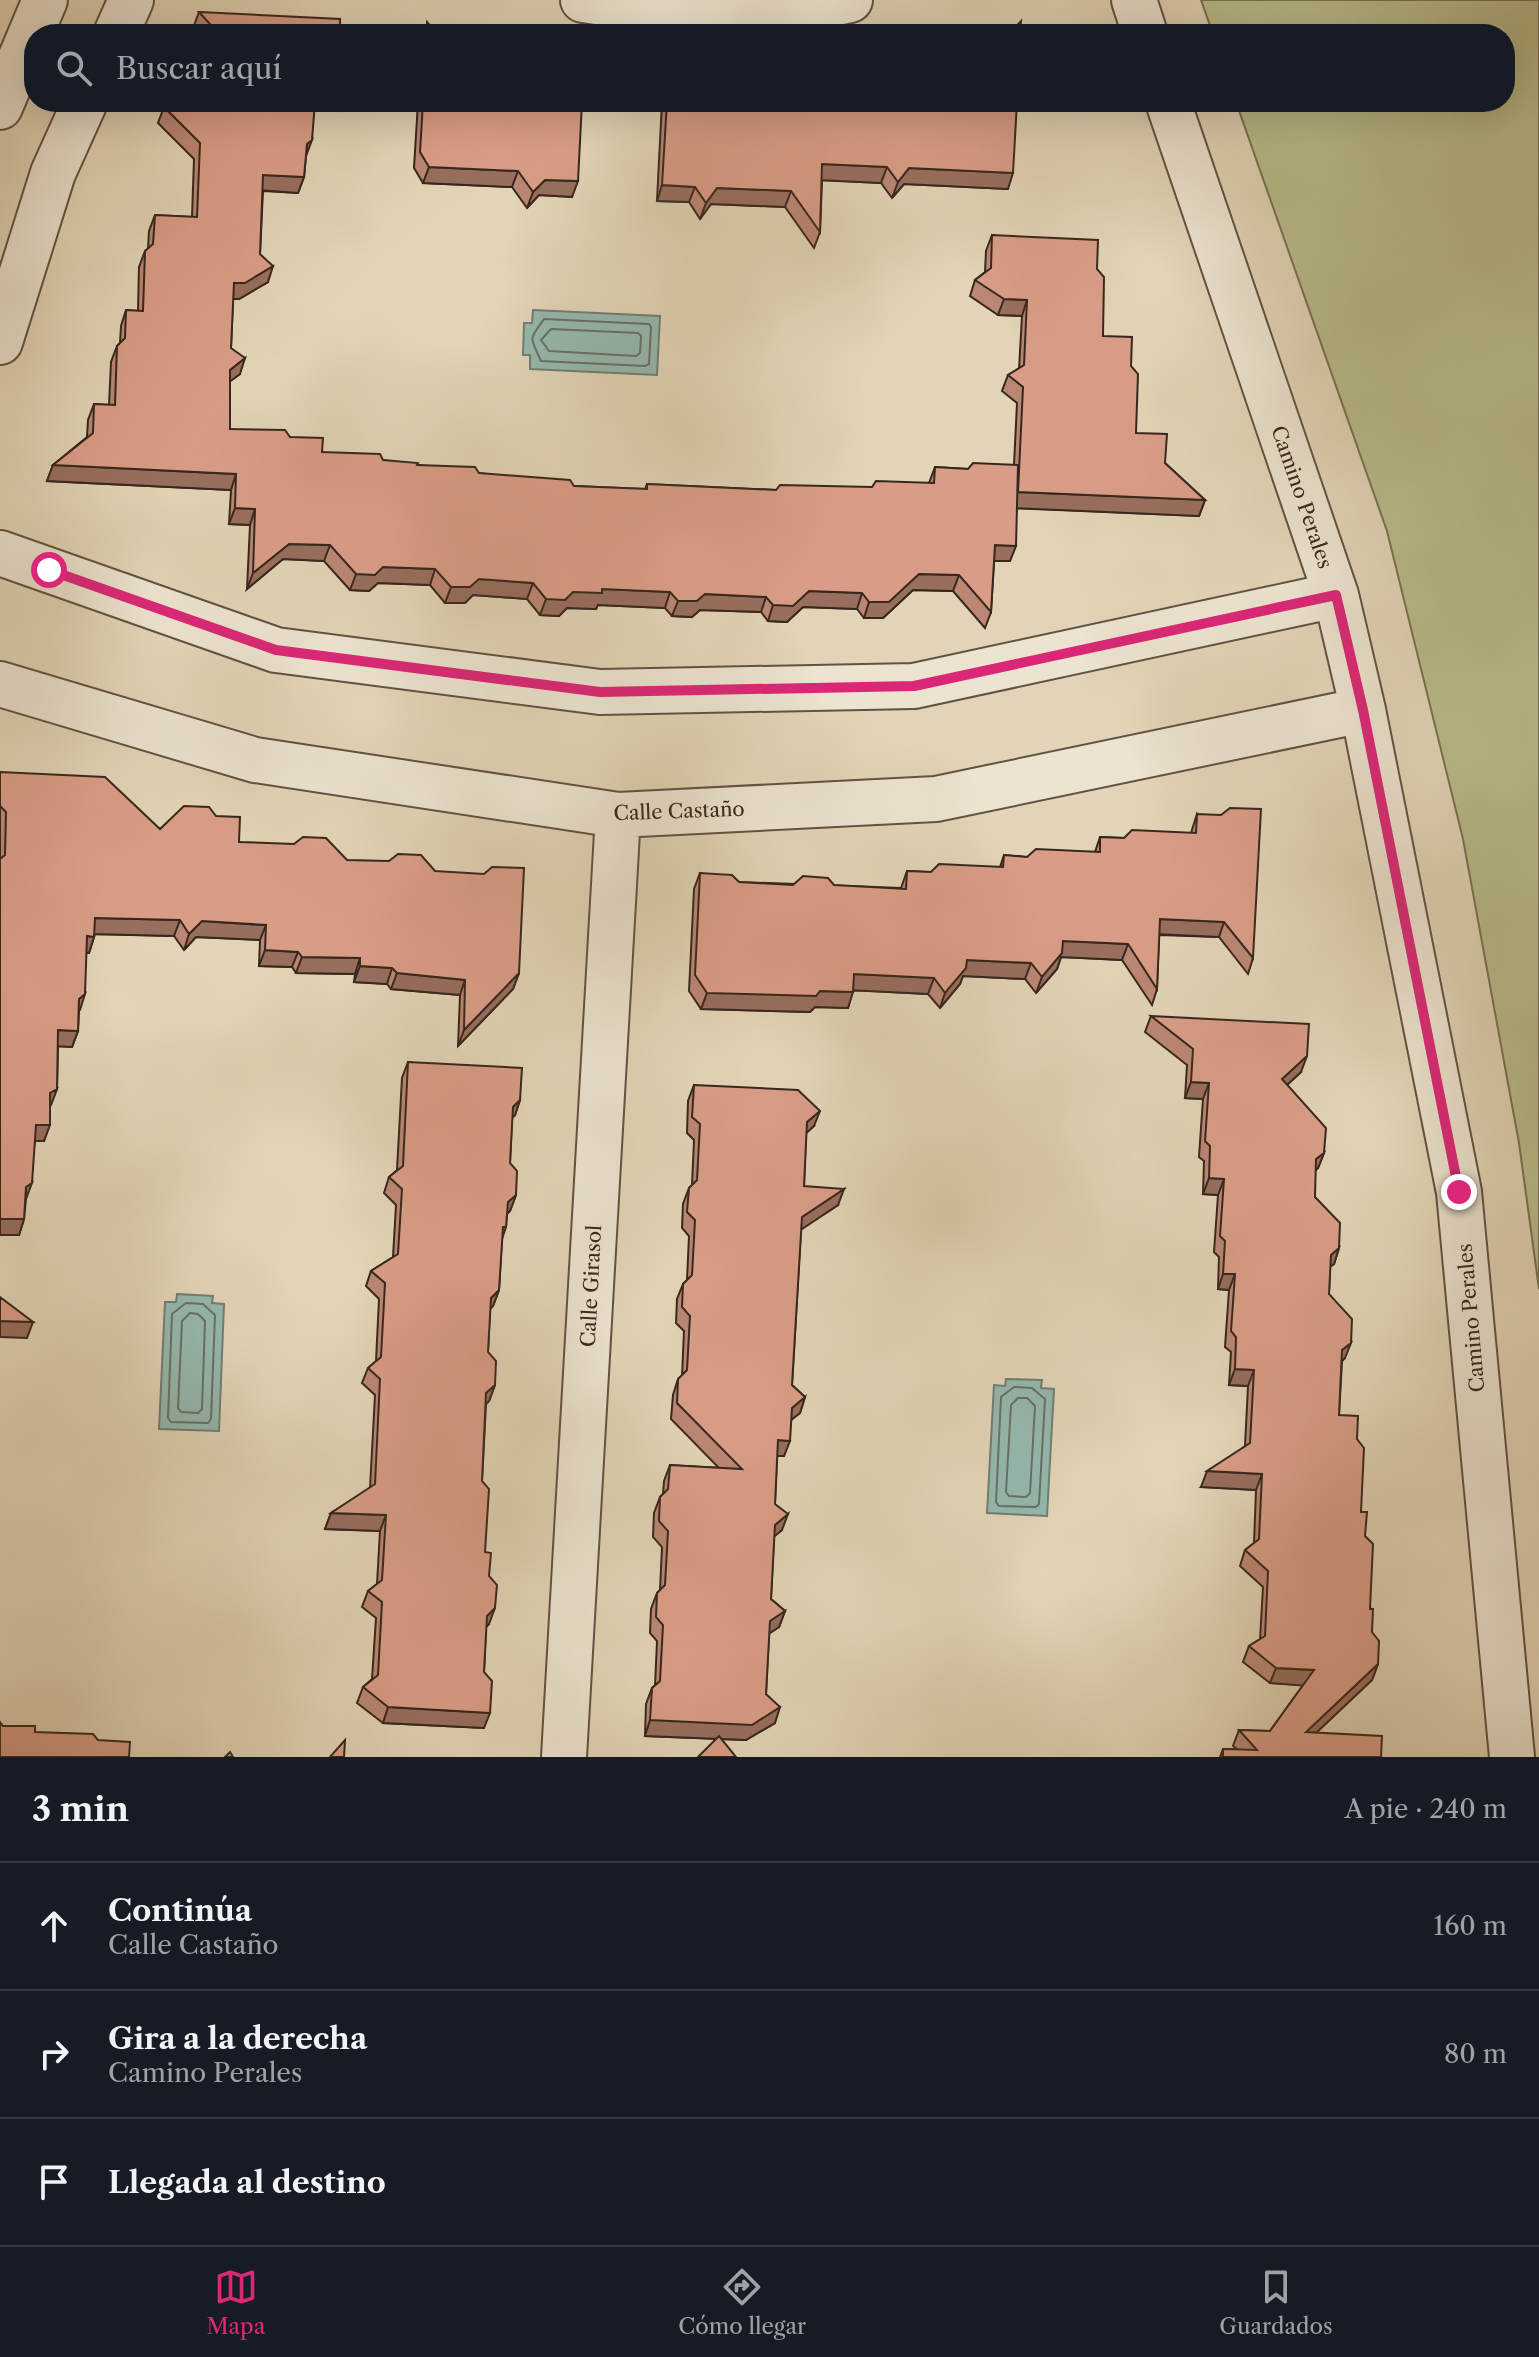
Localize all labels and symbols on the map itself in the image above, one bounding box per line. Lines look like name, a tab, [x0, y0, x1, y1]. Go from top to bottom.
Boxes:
street label: Camino Perales	[1266, 422, 1338, 572]
route start	[31, 552, 67, 588]
street label: Calle Castaño	[613, 797, 745, 825]
route end	[1441, 1174, 1477, 1210]
street label: Calle Girasol	[576, 1224, 606, 1348]
street label: Camino Perales	[1453, 1243, 1489, 1393]

